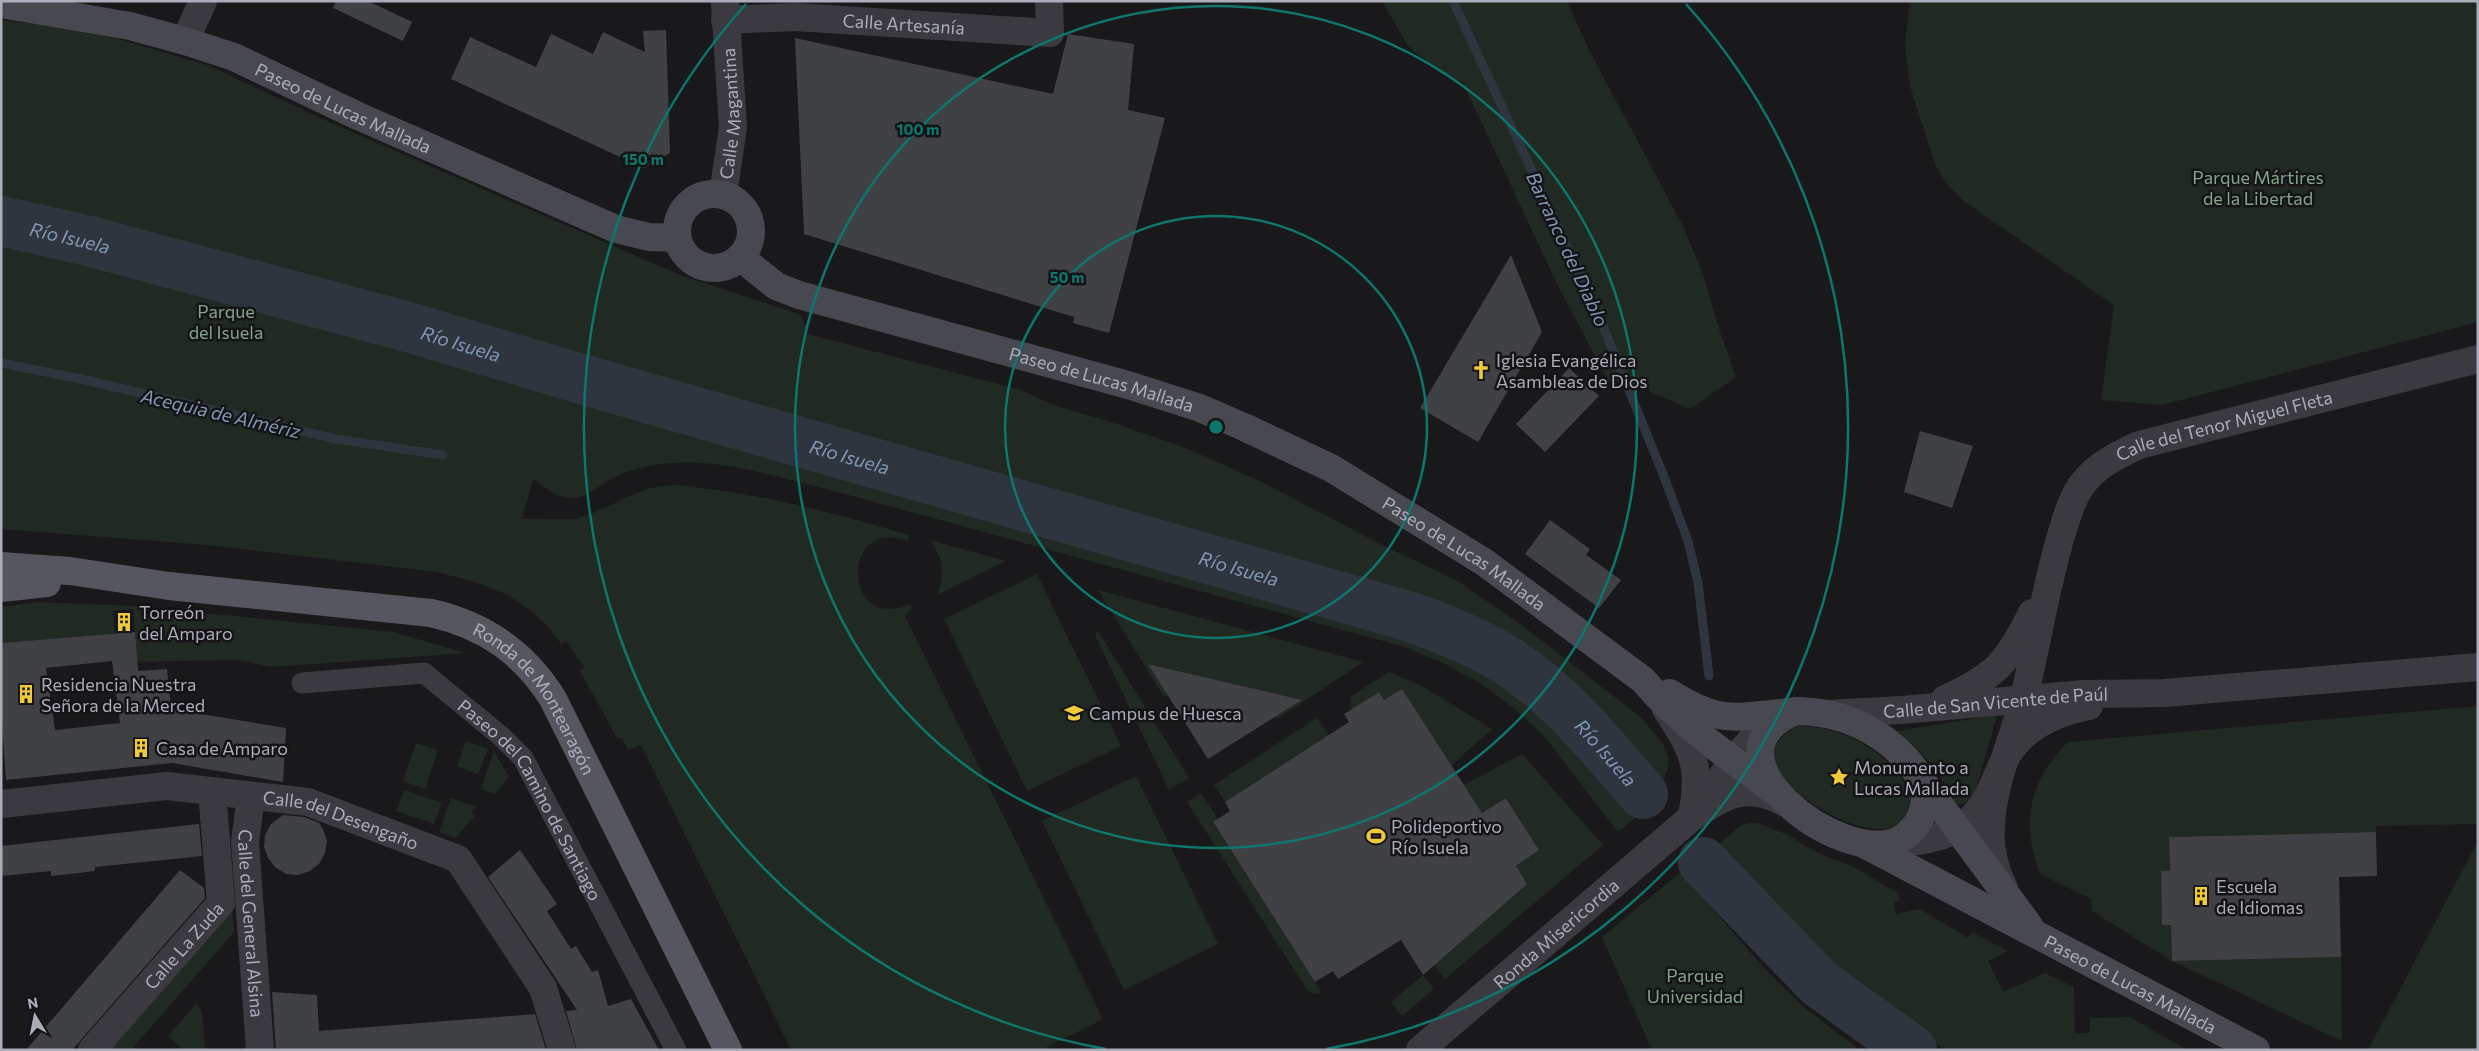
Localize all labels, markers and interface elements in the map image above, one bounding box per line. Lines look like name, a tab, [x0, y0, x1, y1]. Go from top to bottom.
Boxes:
street label: Calle Artesanía	[842, 9, 965, 39]
street label: Calle Magantina	[714, 47, 745, 181]
street label: Paseo de Lucas Mallada	[252, 58, 435, 158]
text: 100 m	[897, 120, 939, 138]
text: 150 m	[622, 150, 664, 168]
park label: Parque Mártires de la Libertad	[2192, 166, 2324, 209]
water label: Barranco del Diablo	[1522, 168, 1614, 330]
water label: Río Isuela	[28, 216, 113, 258]
text: 50 m	[1050, 268, 1084, 286]
park label: Parque del Isuela	[189, 300, 263, 343]
water label: Río Isuela	[418, 320, 504, 366]
street label: Paseo de Lucas Mallada	[1007, 342, 1197, 416]
place label: Iglesia Evangélica Asambleas de Dios	[1496, 349, 1647, 392]
church icon: Iglesia Evangélica Asambleas de Dios	[1470, 359, 1492, 381]
water label: Acequia de Almériz	[138, 383, 304, 443]
street label: Calle del Tenor Miguel Fleta	[2112, 385, 2335, 466]
centre of rings	[1207, 418, 1225, 436]
water label: Río Isuela	[807, 434, 893, 478]
street label: Paseo de Lucas Mallada	[1379, 491, 1550, 615]
water label: Río Isuela	[1197, 545, 1282, 590]
place label: Torreón del Amparo	[139, 601, 233, 644]
building icon: Torreón del Amparo	[113, 611, 135, 633]
street label: Ronda de Montearagón	[470, 618, 600, 778]
place label: Residencia Nuestra Señora de la Merced	[41, 673, 205, 716]
building icon: Residencia Nuestra Señora de la Merced	[15, 683, 37, 705]
street label: Calle de San Vicente de Paúl	[1882, 683, 2108, 722]
street label: Paseo del Camino de Santiago	[454, 694, 607, 904]
school or university icon: Campus de Huesca	[1063, 702, 1085, 724]
place label: Campus de Huesca	[1089, 702, 1242, 724]
water label: Río Isuela	[1571, 714, 1642, 791]
building icon: Casa de Amparo	[130, 737, 152, 759]
place label: Casa de Amparo	[156, 737, 288, 759]
place label: Monumento a Lucas Mallada	[1854, 756, 1969, 799]
place icon: Monumento a Lucas Mallada	[1828, 766, 1850, 788]
street label: Calle del Desengaño	[262, 786, 422, 854]
place label: Polideportivo Río Isuela	[1391, 815, 1502, 858]
sports icon: Polideportivo Río Isuela	[1365, 825, 1387, 847]
street label: Calle del General Alsina	[234, 828, 269, 1018]
street label: Ronda Misericordia	[1489, 874, 1623, 993]
place label: Escuela de Idiomas	[2216, 875, 2303, 918]
building icon: Escuela de Idiomas	[2190, 885, 2212, 907]
street label: Calle La Zuda	[139, 897, 228, 994]
street label: Paseo de Lucas Mallada	[2041, 930, 2220, 1038]
park label: Parque Universidad	[1647, 964, 1743, 1007]
north arrow	[10, 991, 60, 1041]
text: N	[26, 993, 39, 1012]

